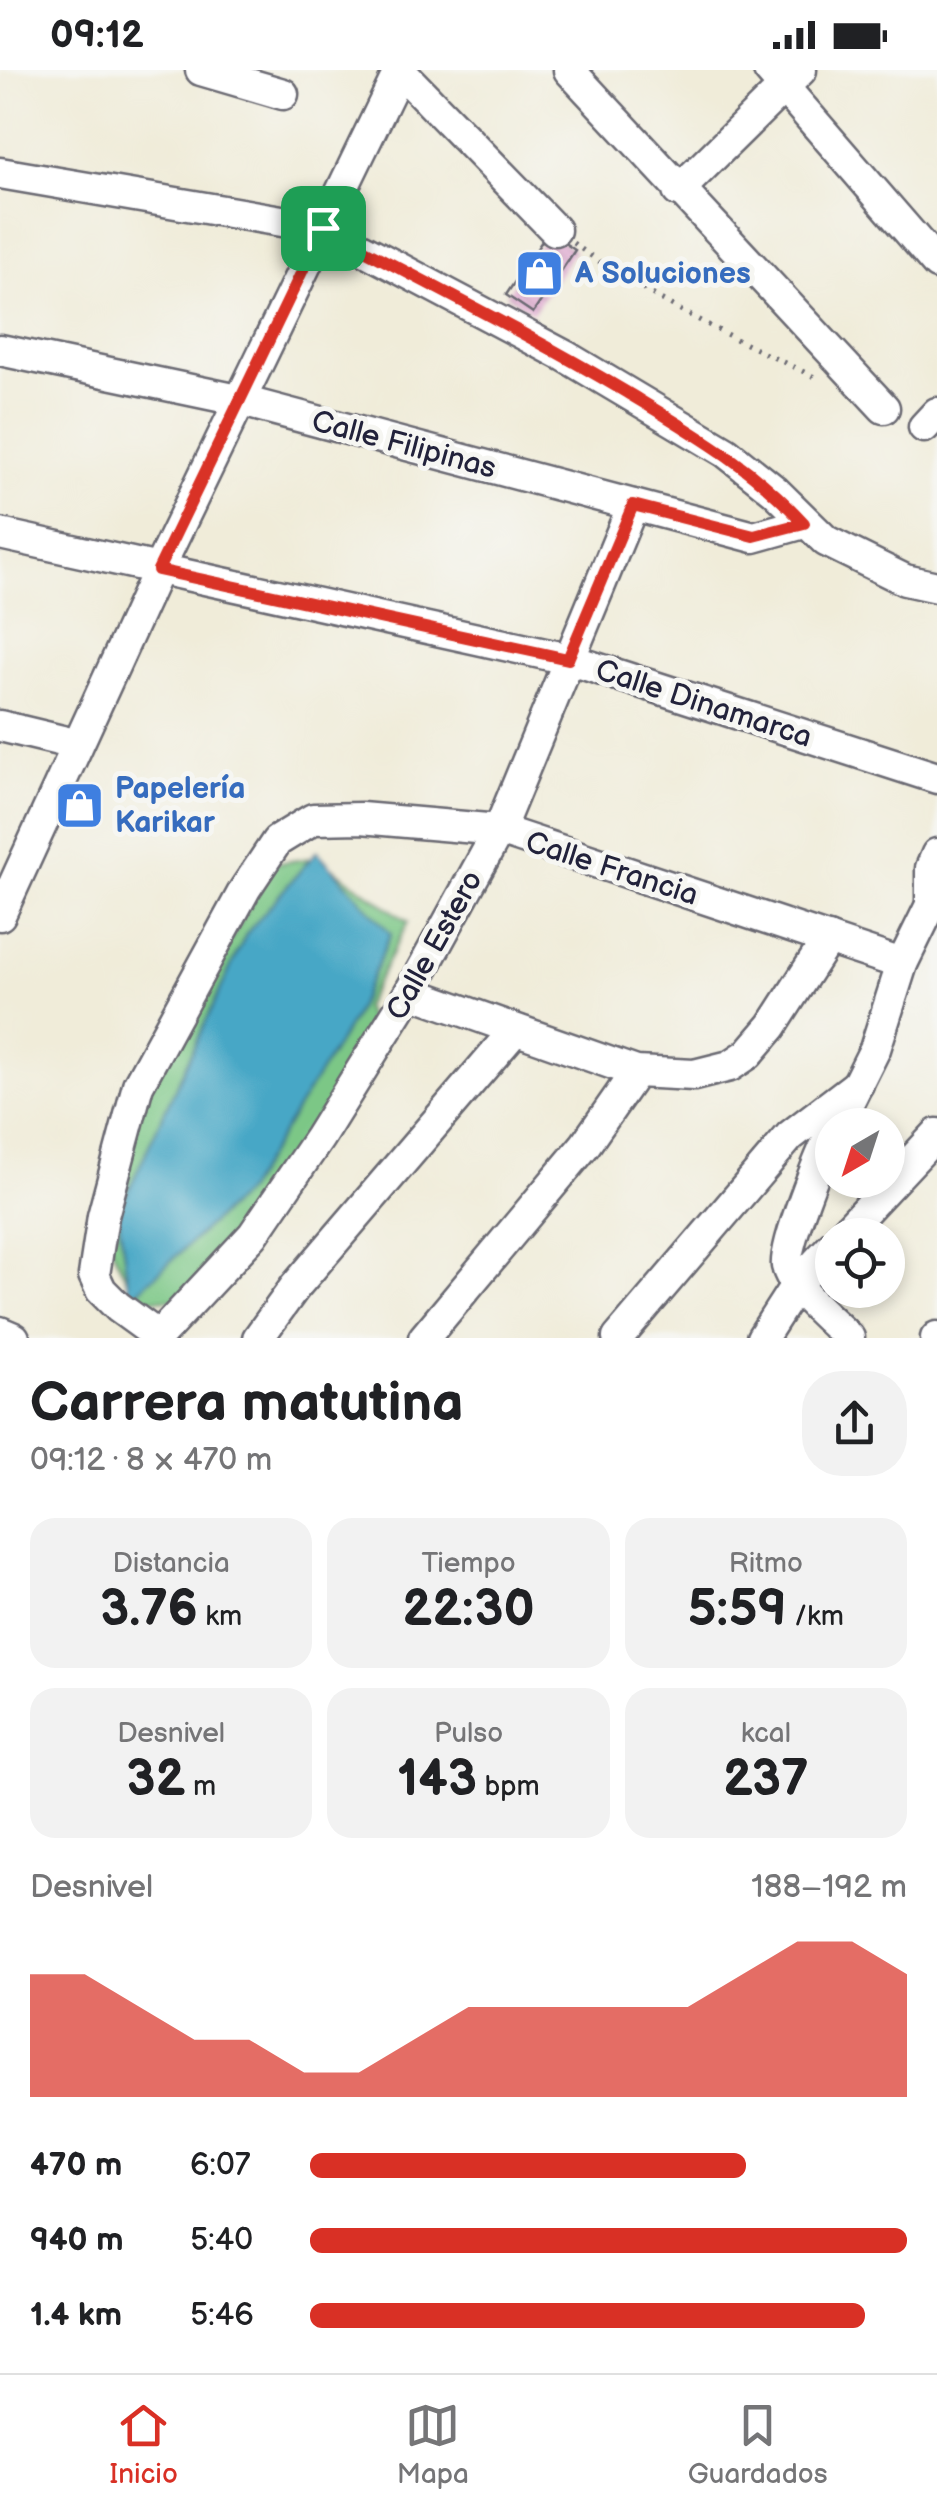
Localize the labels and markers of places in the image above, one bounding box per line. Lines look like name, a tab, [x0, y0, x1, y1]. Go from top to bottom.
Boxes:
pin	[281, 186, 366, 271]
shop icon: A Soluciones	[514, 247, 566, 299]
place label: A Soluciones	[574, 256, 751, 292]
place label: Papelería Karikar	[115, 771, 246, 841]
shop icon: Papelería Karikar	[54, 779, 106, 831]

